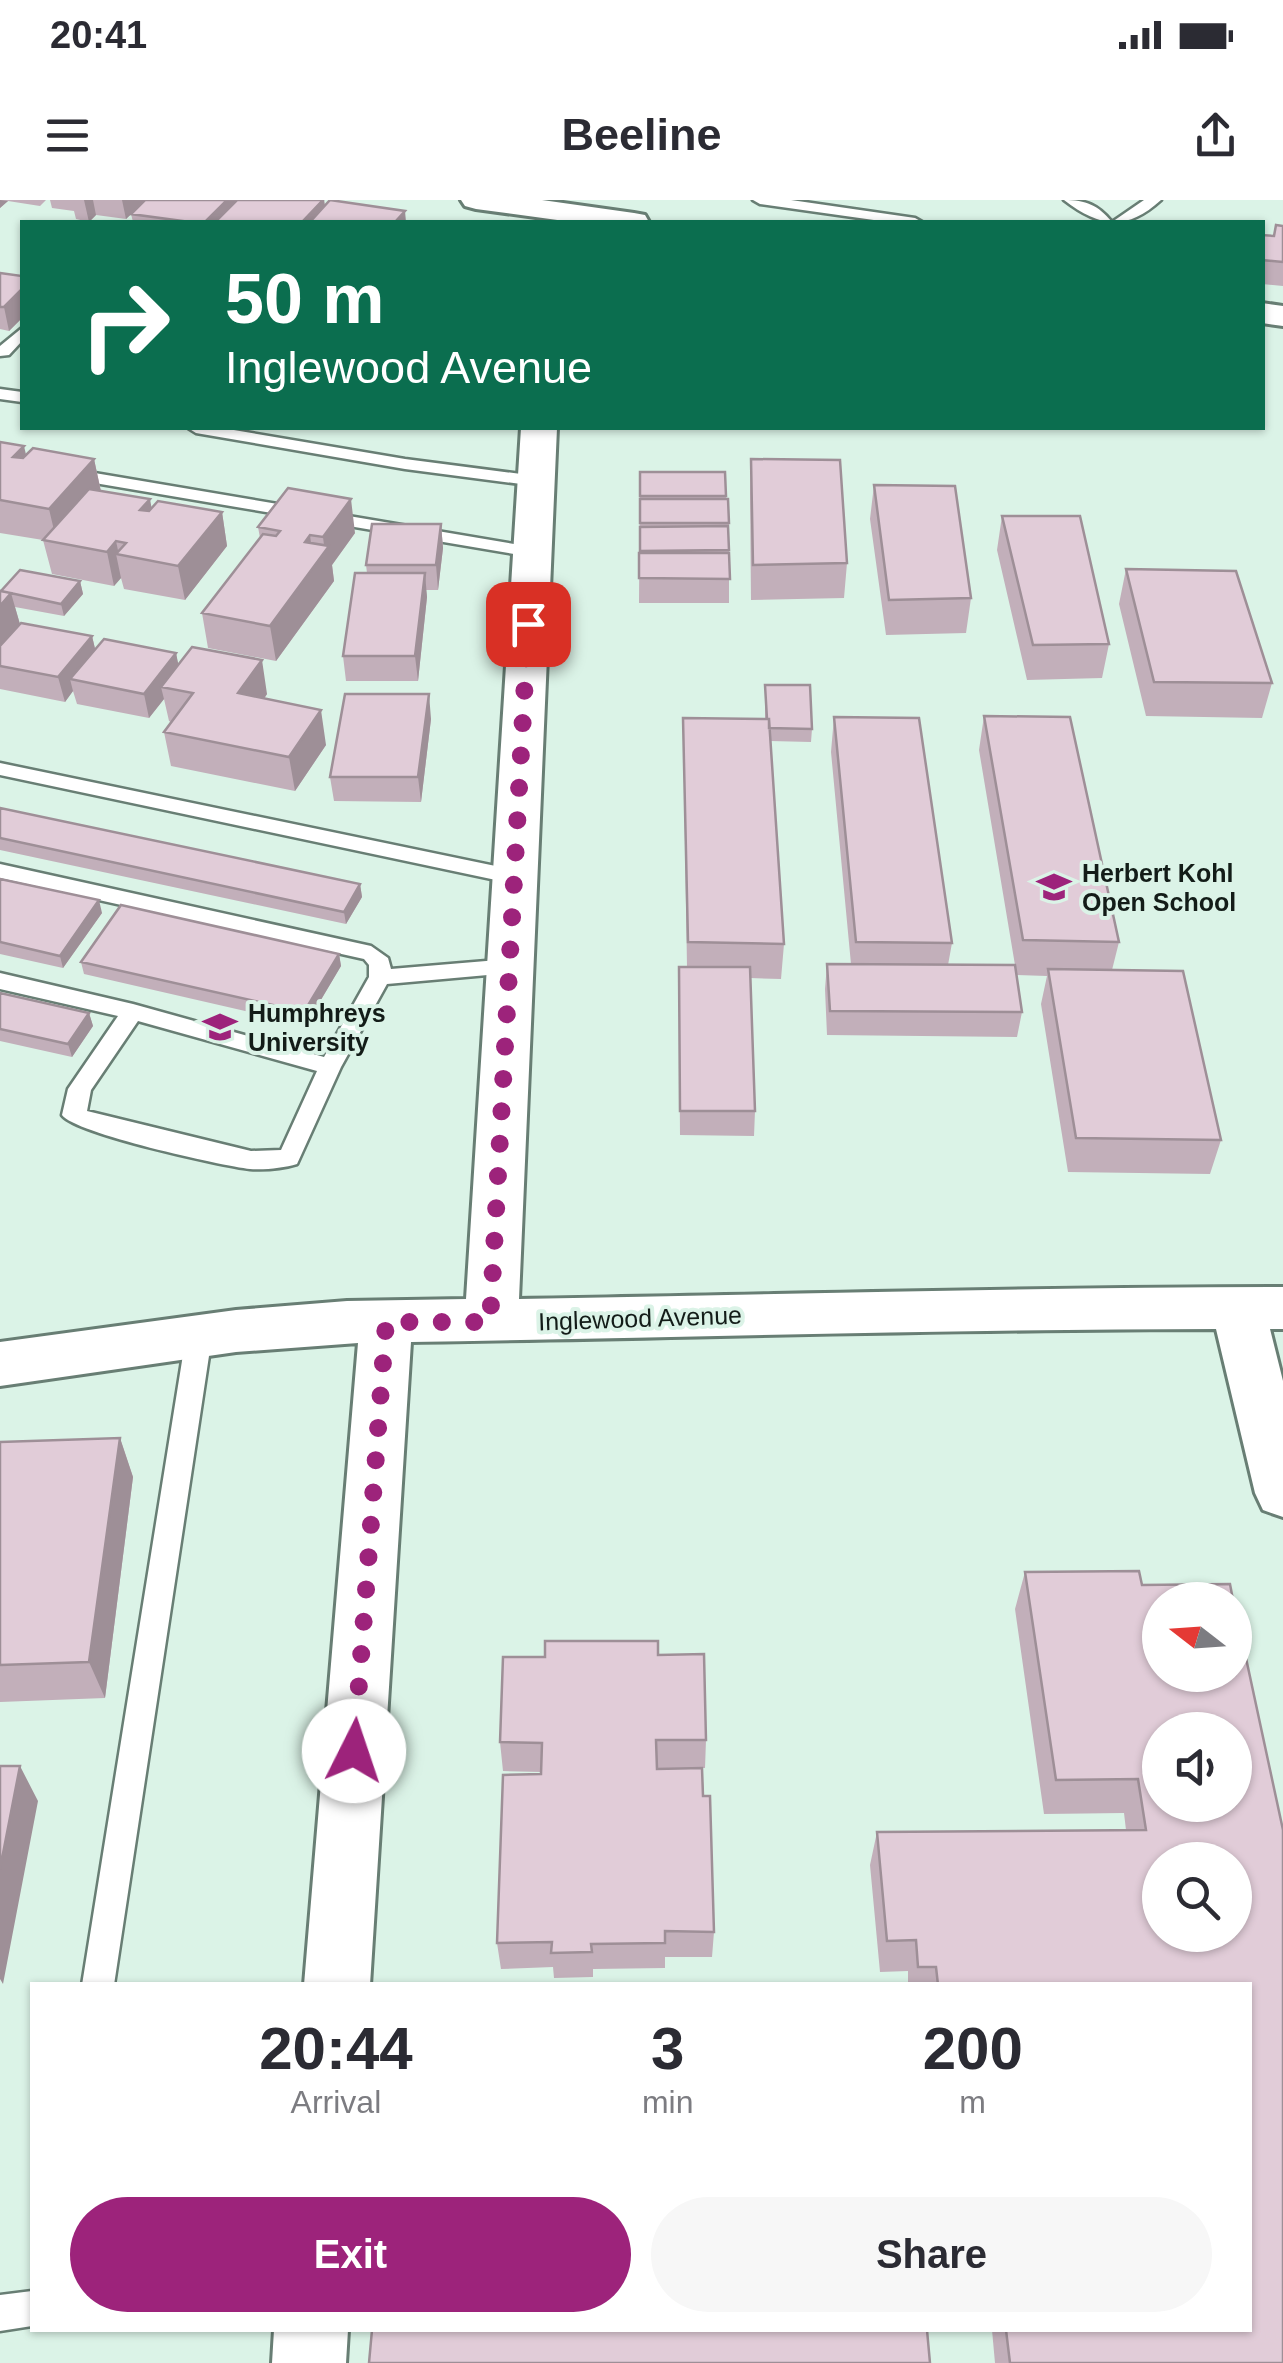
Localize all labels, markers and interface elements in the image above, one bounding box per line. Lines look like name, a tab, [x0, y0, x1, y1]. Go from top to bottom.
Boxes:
text: 20:41	[50, 14, 147, 56]
icon: menu	[40, 108, 95, 163]
icon: share	[1188, 108, 1243, 163]
text: Beeline	[561, 109, 722, 160]
icon: right	[60, 260, 190, 390]
text: 50 m	[225, 260, 385, 338]
text: Inglewood Avenue	[225, 342, 592, 393]
pin	[486, 582, 571, 667]
icon: arrive	[501, 597, 556, 652]
place label: Herbert Kohl Open School	[1082, 859, 1236, 916]
school or university icon: Herbert Kohl Open School	[1035, 868, 1073, 906]
place label: Humphreys University	[248, 999, 386, 1056]
school or university icon: Humphreys University	[201, 1008, 239, 1046]
street label: Inglewood Avenue	[538, 1300, 742, 1336]
north arrow	[1142, 1582, 1252, 1692]
map controls	[1142, 1582, 1252, 1952]
position arrow	[302, 1699, 406, 1803]
button: sound	[1142, 1712, 1252, 1822]
button: search	[1142, 1842, 1252, 1952]
text: 20:44	[259, 2015, 413, 2082]
text: 3	[651, 2015, 684, 2082]
text: 200	[923, 2015, 1023, 2082]
text: Arrival	[291, 2084, 381, 2120]
text: min	[642, 2084, 693, 2120]
text: m	[959, 2084, 986, 2120]
button: Exit	[70, 2197, 631, 2312]
button: Share	[651, 2197, 1212, 2312]

